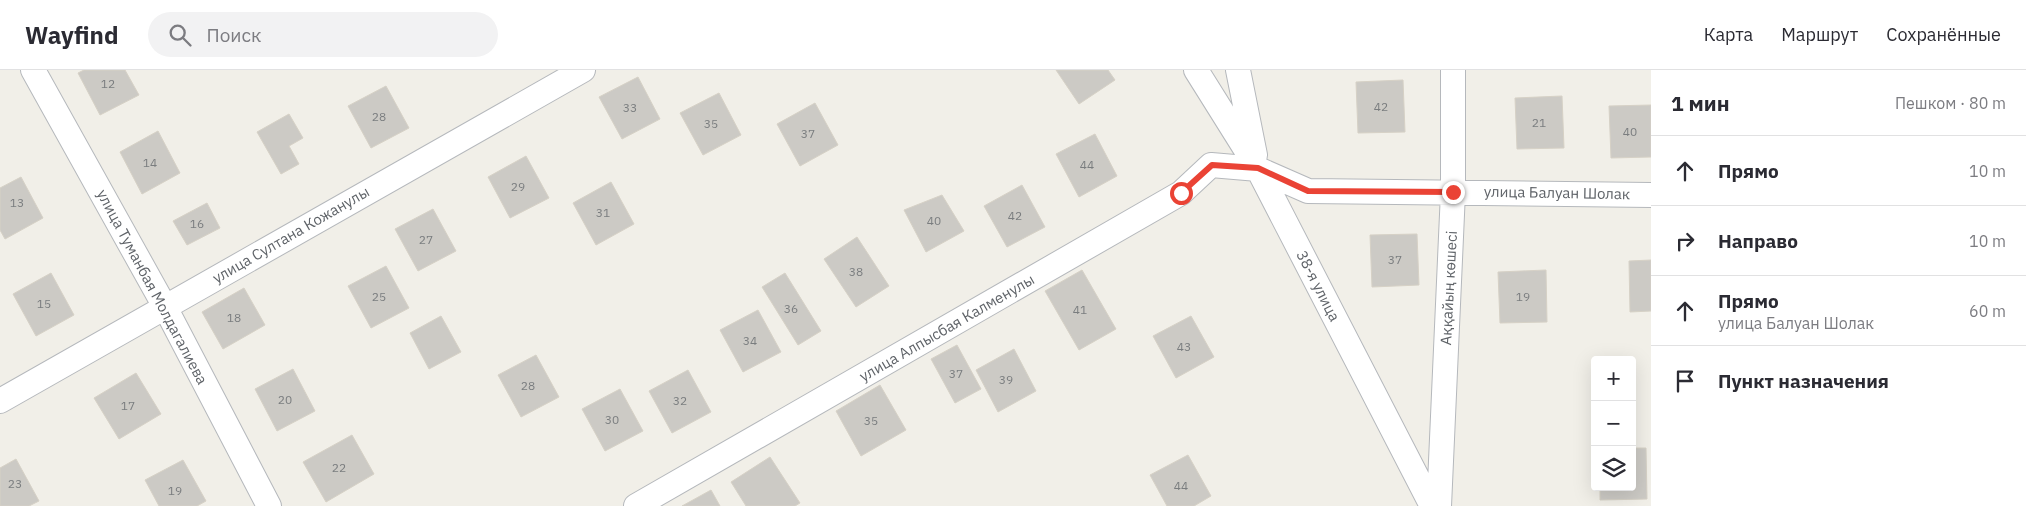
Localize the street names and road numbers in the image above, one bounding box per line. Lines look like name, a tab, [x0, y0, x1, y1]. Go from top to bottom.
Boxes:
street label: улица Султана Кожанулы	[209, 182, 373, 287]
street label: улица Балуан Шолак	[1484, 182, 1630, 203]
street label: улица Туманбая Молдагалиева	[93, 186, 212, 388]
street label: Аққайың көшесі	[1436, 230, 1461, 346]
street label: 38-я улица	[1292, 247, 1344, 324]
street label: улица Алпысбая Калменулы	[856, 270, 1038, 386]

